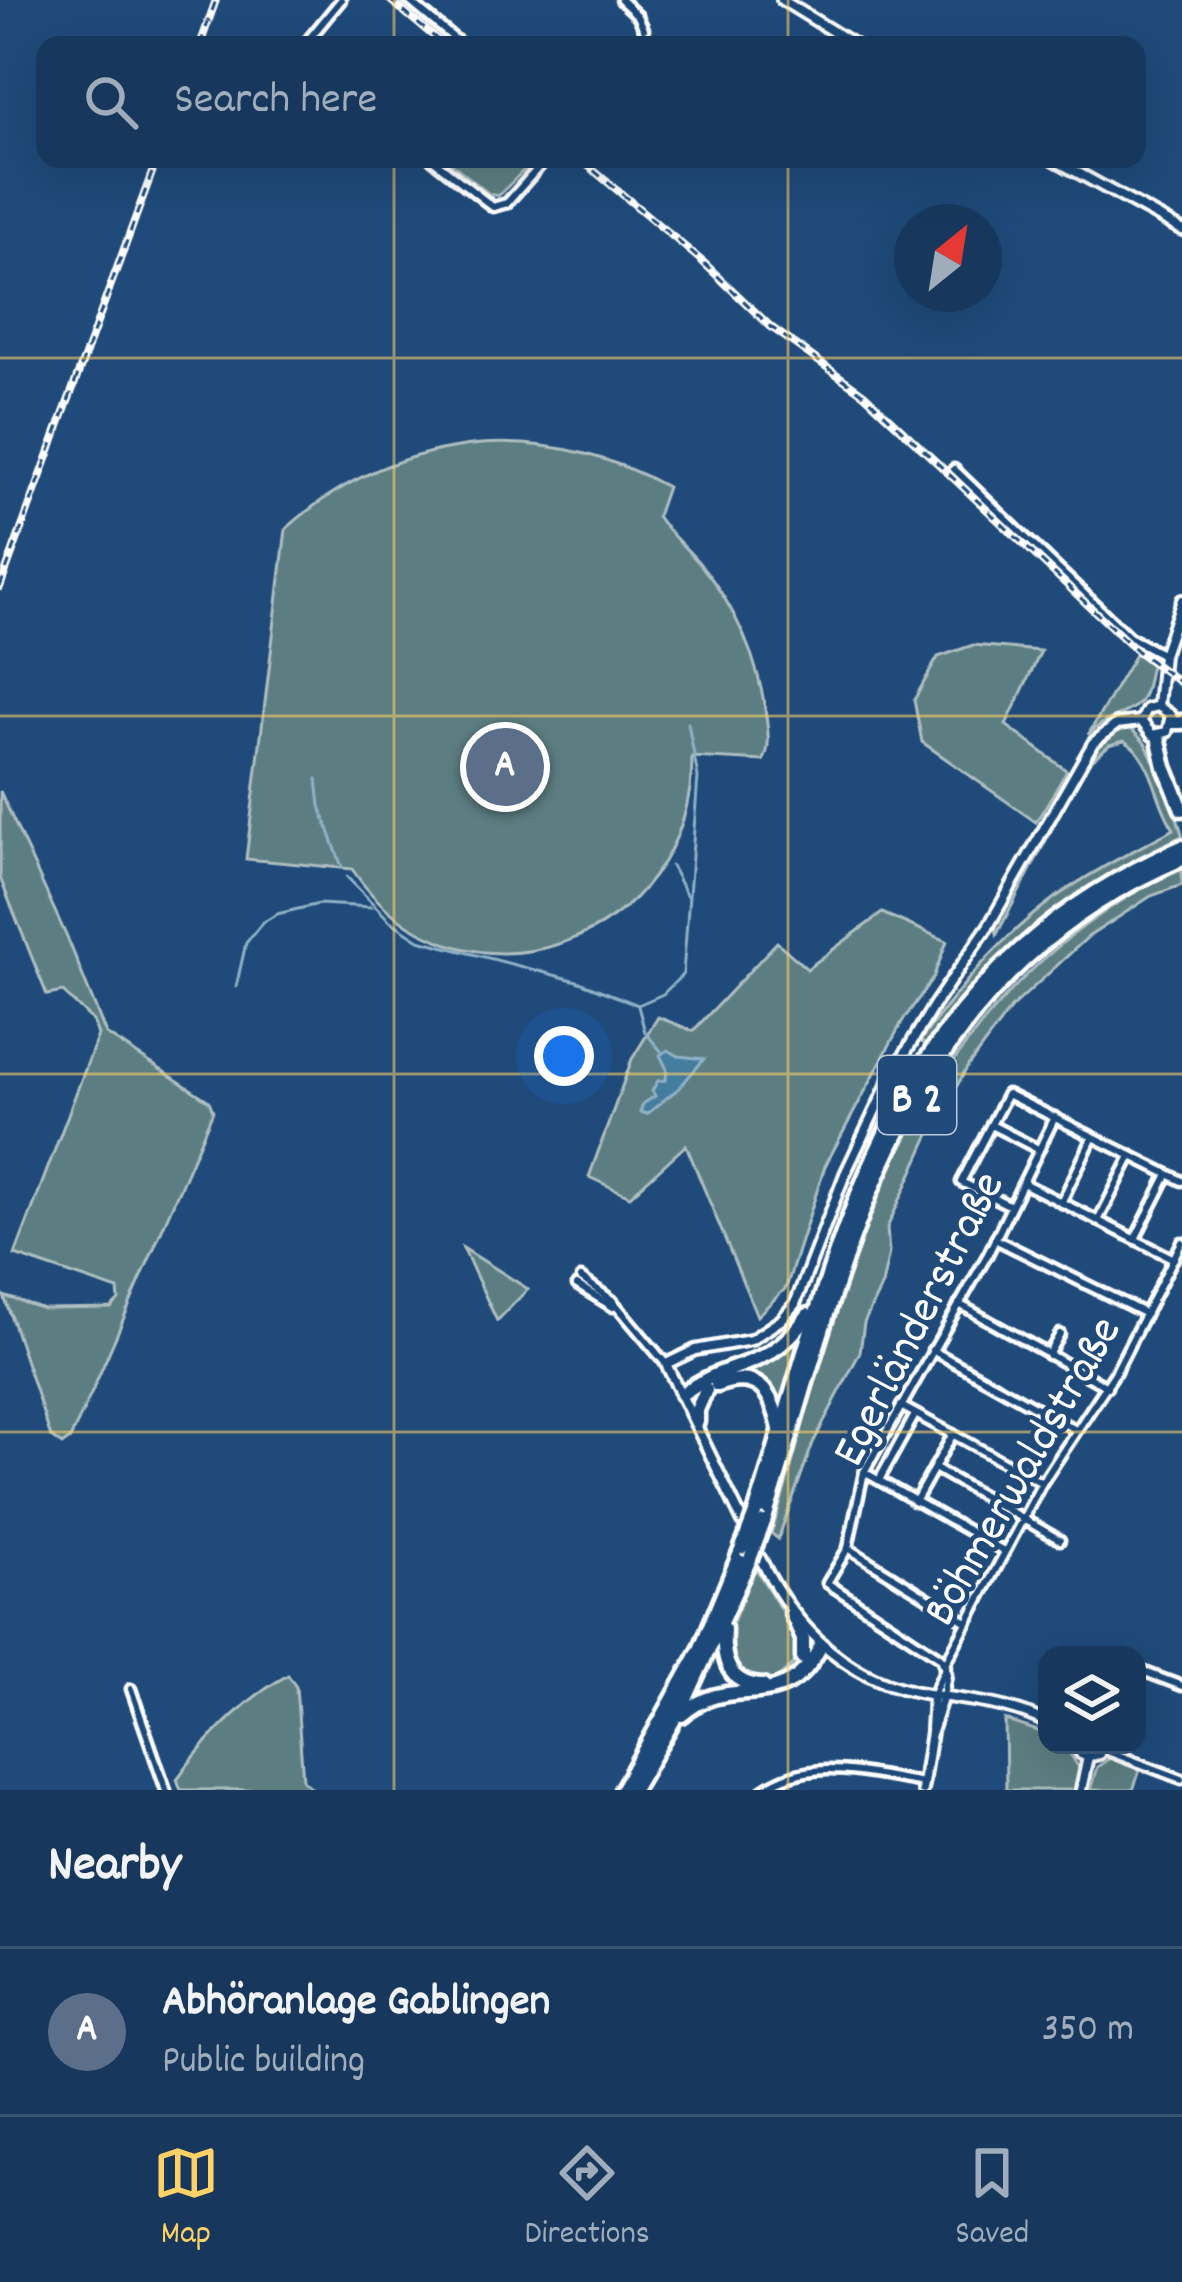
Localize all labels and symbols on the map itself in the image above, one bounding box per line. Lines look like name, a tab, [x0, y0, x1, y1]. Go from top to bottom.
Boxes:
north arrow	[894, 204, 1002, 312]
pin: A	[466, 722, 544, 812]
your location	[534, 1026, 594, 1086]
road number: B 2	[878, 1056, 956, 1134]
street label: Egerländerstraße	[818, 1161, 1026, 1480]
street label: Böhmerwaldstraße	[909, 1305, 1142, 1640]

